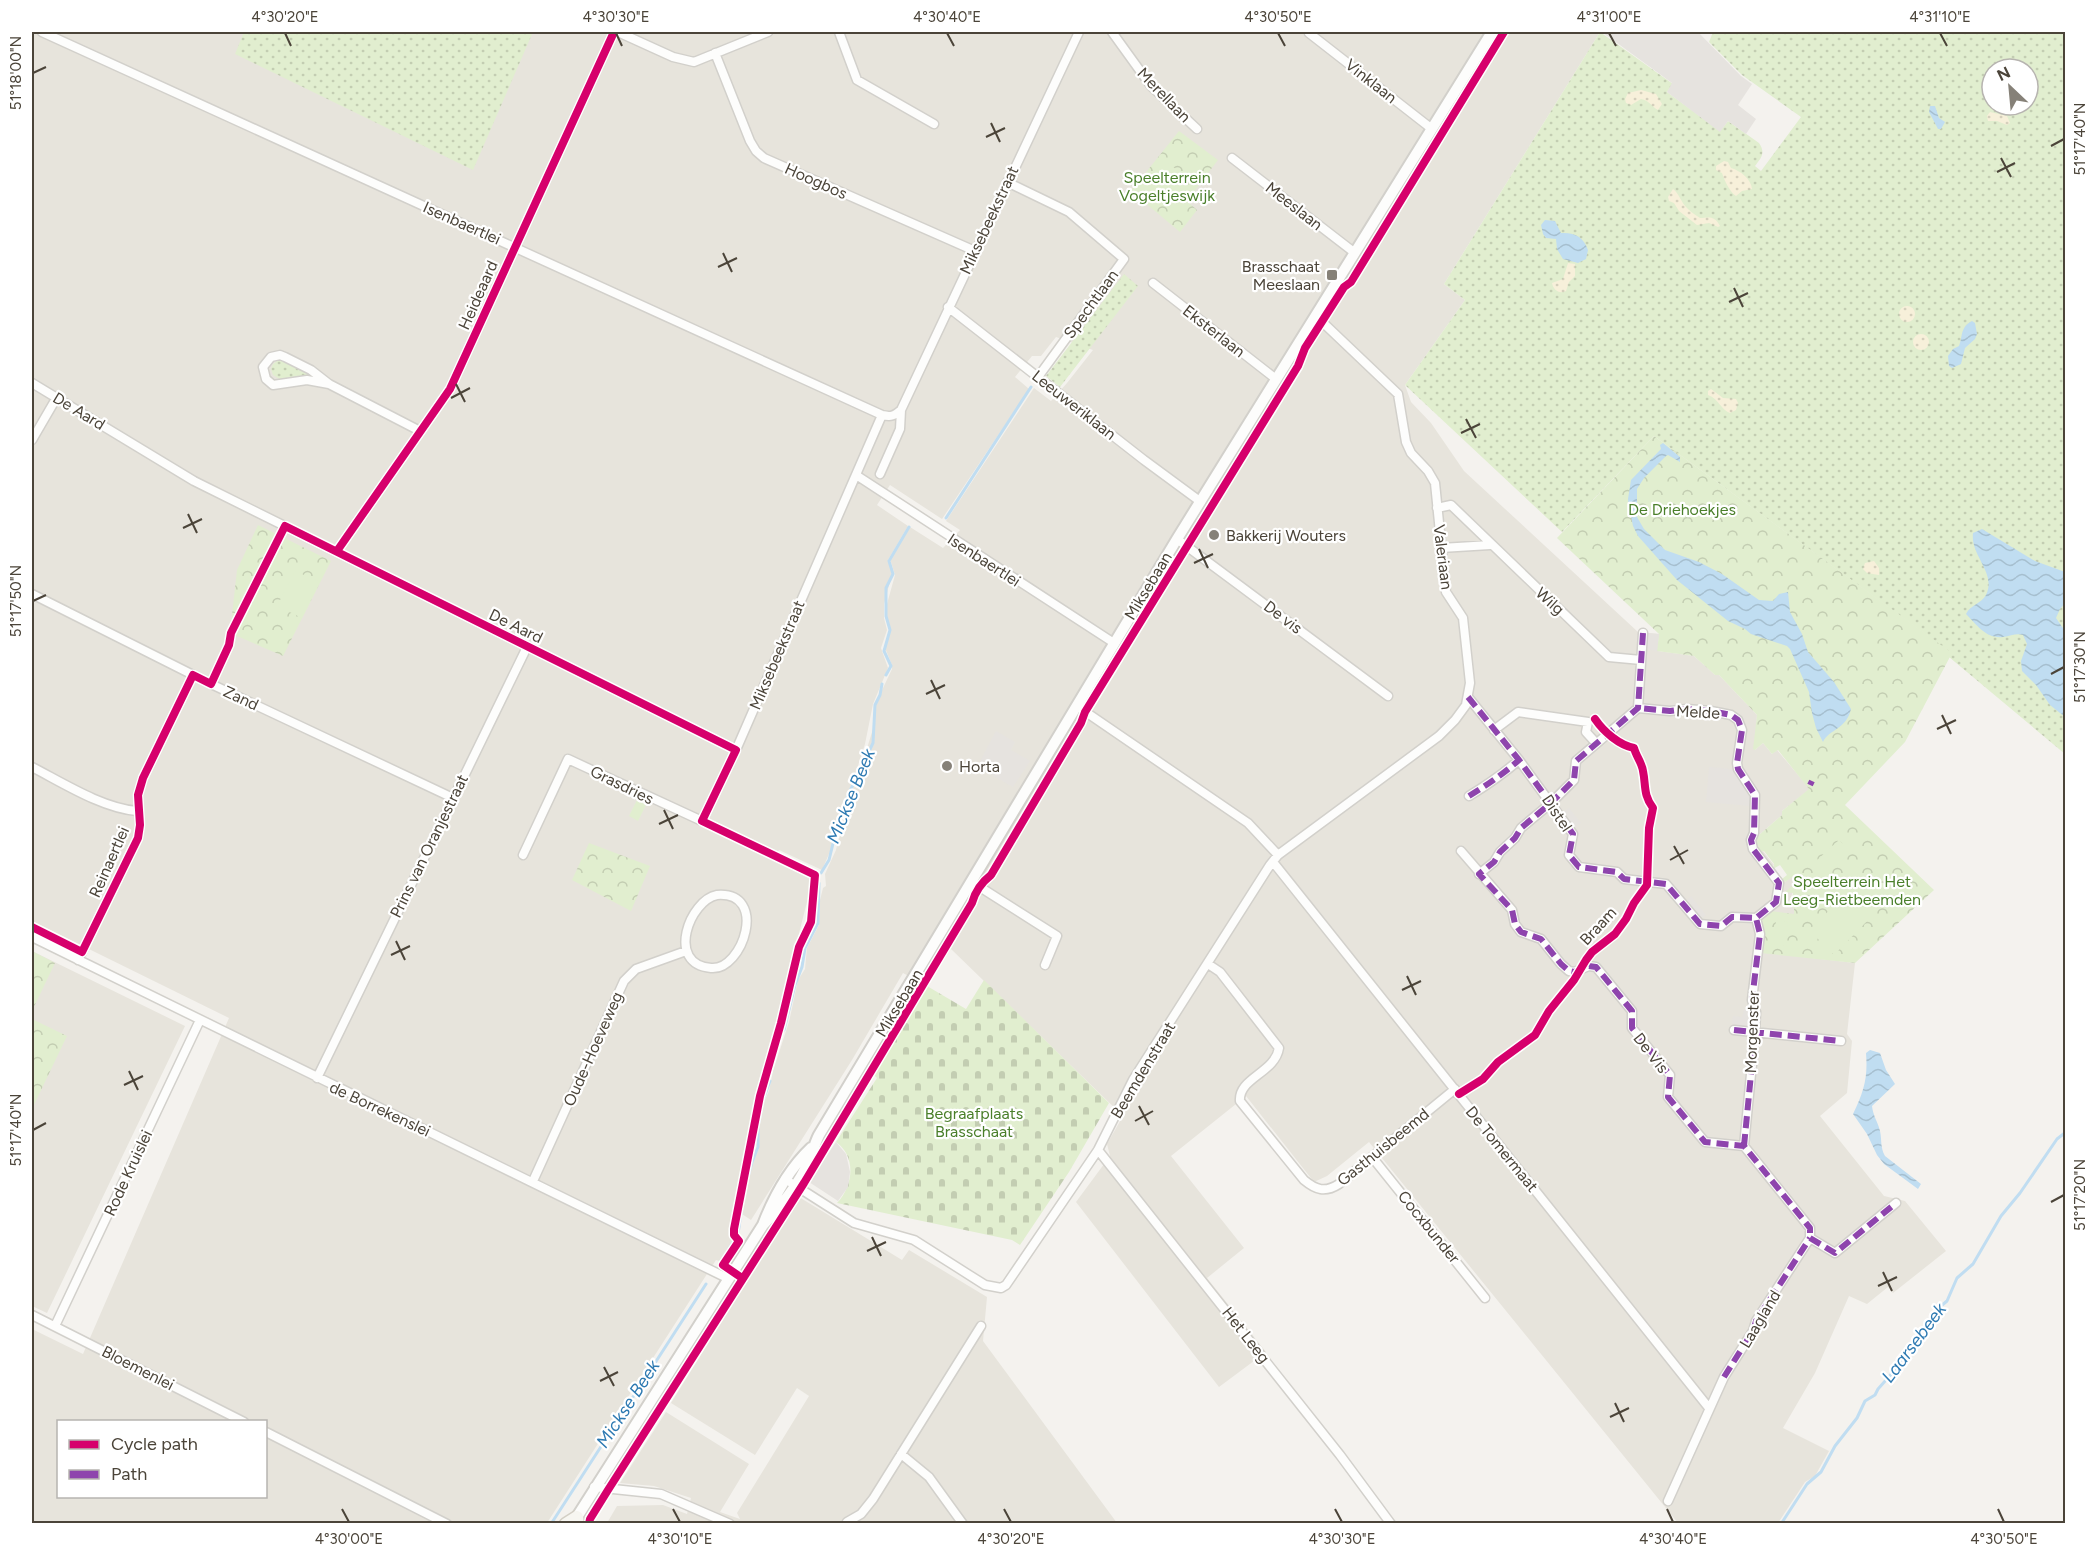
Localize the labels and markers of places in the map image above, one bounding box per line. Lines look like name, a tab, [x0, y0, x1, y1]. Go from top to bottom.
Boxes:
place label: Brasschaat Meeslaan	[1242, 257, 1320, 294]
marker: Brasschaat Meeslaan	[1325, 268, 1339, 282]
place label: Bakkerij Wouters	[1226, 526, 1346, 545]
marker: Bakkerij Wouters	[1207, 528, 1221, 542]
place label: Horta	[959, 757, 1000, 776]
marker: Horta	[940, 759, 954, 773]

